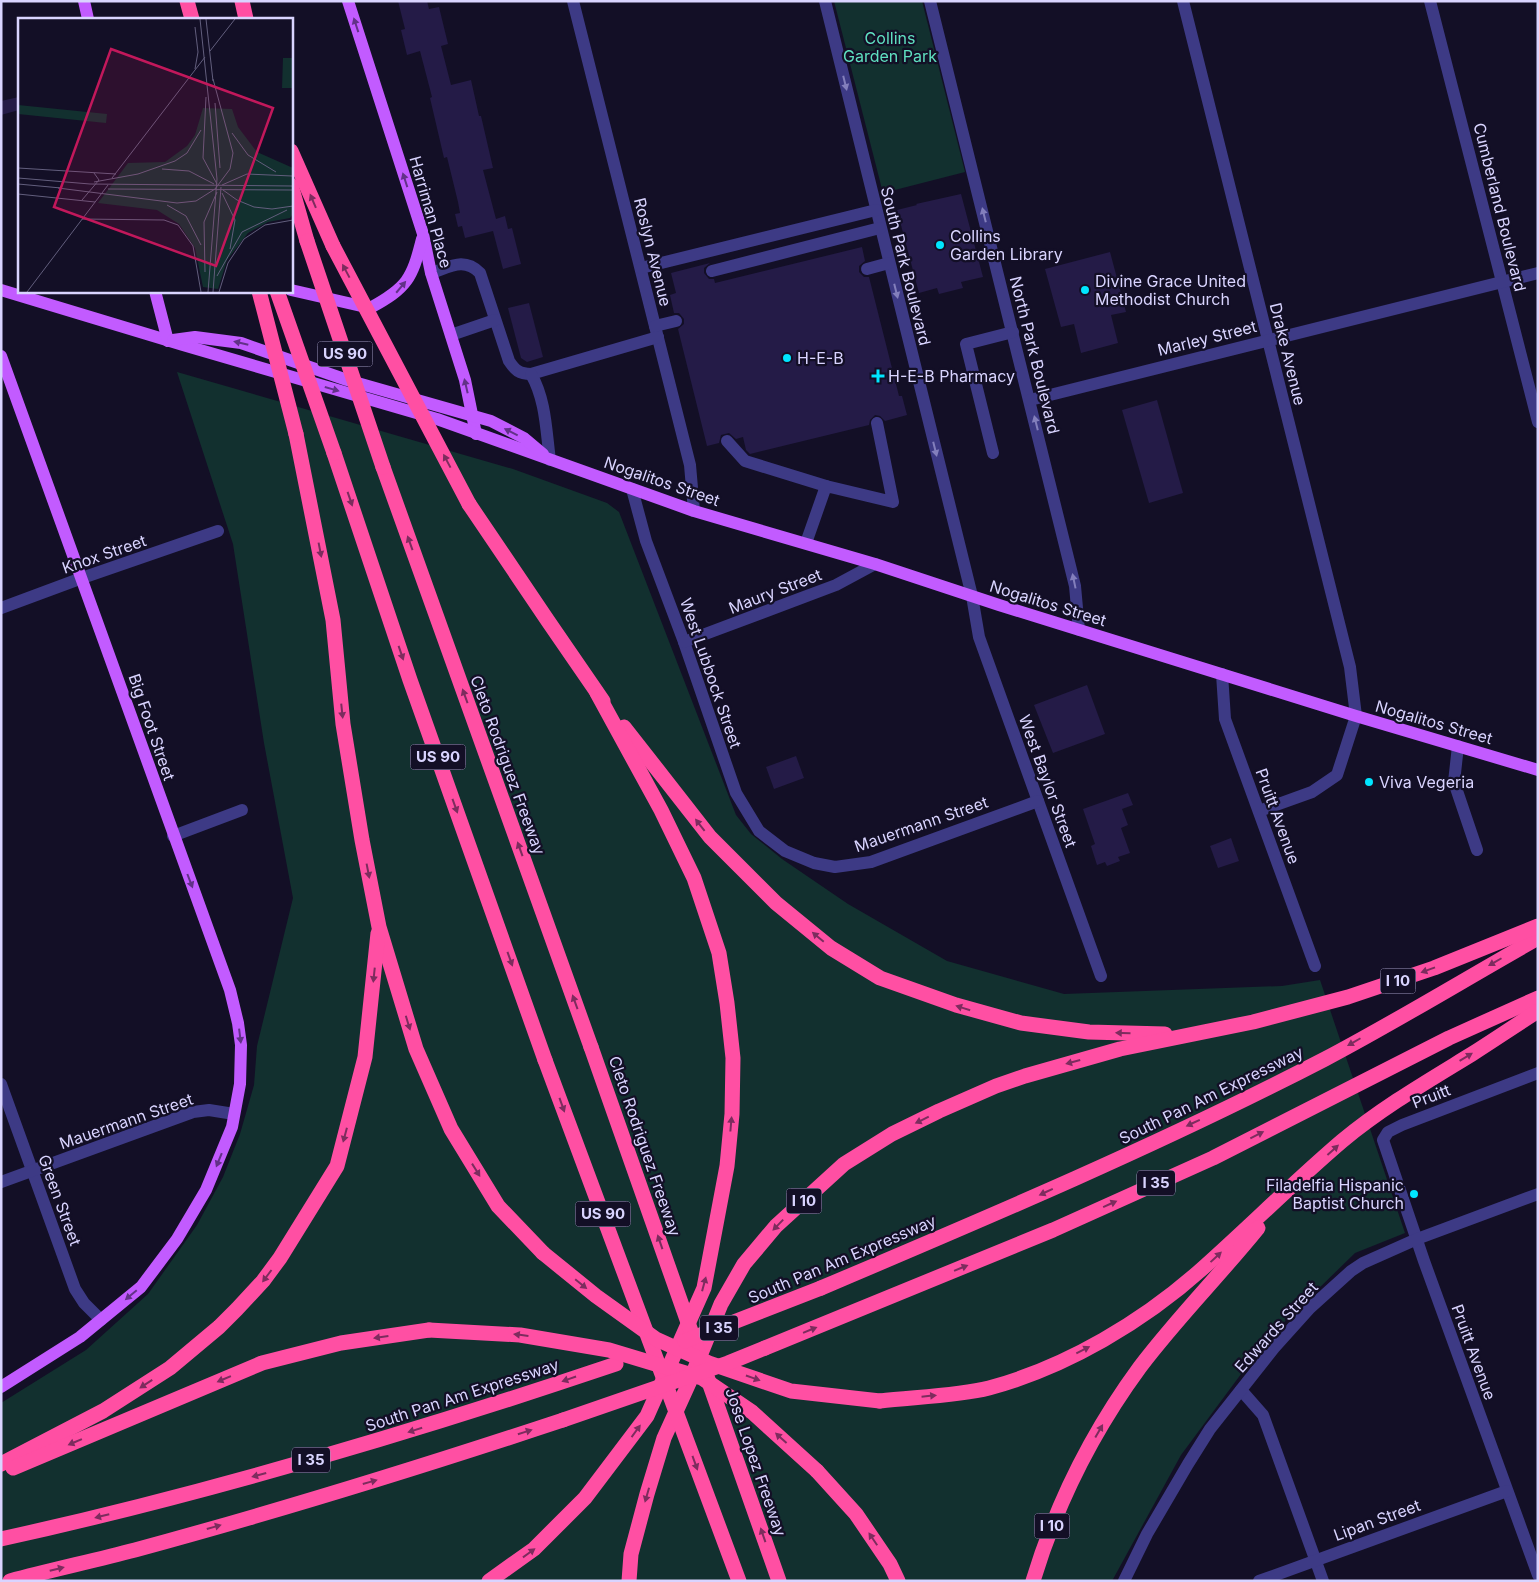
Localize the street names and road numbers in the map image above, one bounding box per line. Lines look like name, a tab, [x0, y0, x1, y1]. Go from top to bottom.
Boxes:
street label: Cumberland Boulevard	[1469, 121, 1531, 293]
street label: Harriman Place	[405, 154, 457, 270]
street label: South Park Boulevard	[877, 184, 935, 348]
street label: Roslyn Avenue	[630, 196, 676, 308]
street label: North Park Boulevard	[1006, 274, 1064, 436]
street label: Drake Avenue	[1266, 301, 1310, 407]
street label: Marley Street	[1155, 316, 1259, 360]
road number: US 90	[318, 342, 372, 366]
street label: Nogalitos Street	[602, 452, 722, 510]
street label: Knox Street	[59, 530, 149, 578]
street label: Maury Street	[726, 564, 824, 618]
street label: Nogalitos Street	[987, 576, 1109, 630]
street label: West Lubbock Street	[676, 595, 746, 751]
street label: Big Foot Street	[124, 671, 180, 783]
street label: Cleto Rodriguez Freeway	[466, 673, 550, 857]
street label: Nogalitos Street	[1373, 696, 1495, 748]
street label: West Baylor Street	[1015, 712, 1081, 850]
road number: US 90	[410, 744, 466, 770]
street label: Pruitt Avenue	[1251, 765, 1305, 867]
street label: Mauermann Street	[852, 792, 990, 856]
road number: I 10	[1380, 968, 1416, 994]
street label: South Pan Am Expressway	[1116, 1042, 1306, 1148]
street label: Cleto Rodriguez Freeway	[605, 1053, 685, 1239]
street label: Pruitt	[1409, 1080, 1453, 1112]
street label: Mauermann Street	[57, 1089, 195, 1153]
street label: Green Street	[34, 1152, 86, 1248]
road number: I 35	[1137, 1170, 1175, 1196]
road number: I 10	[786, 1188, 822, 1214]
road number: US 90	[576, 1202, 630, 1226]
street label: South Pan Am Expressway	[745, 1210, 939, 1308]
street label: Edwards Street	[1230, 1278, 1322, 1376]
street label: Pruitt Avenue	[1447, 1301, 1501, 1403]
road number: I 35	[700, 1316, 738, 1340]
street label: South Pan Am Expressway	[363, 1354, 561, 1436]
street label: Jose Lopez Freeway	[721, 1385, 791, 1539]
road number: I 35	[292, 1448, 330, 1472]
street label: Lipan Street	[1331, 1495, 1423, 1545]
road number: I 10	[1034, 1514, 1070, 1538]

